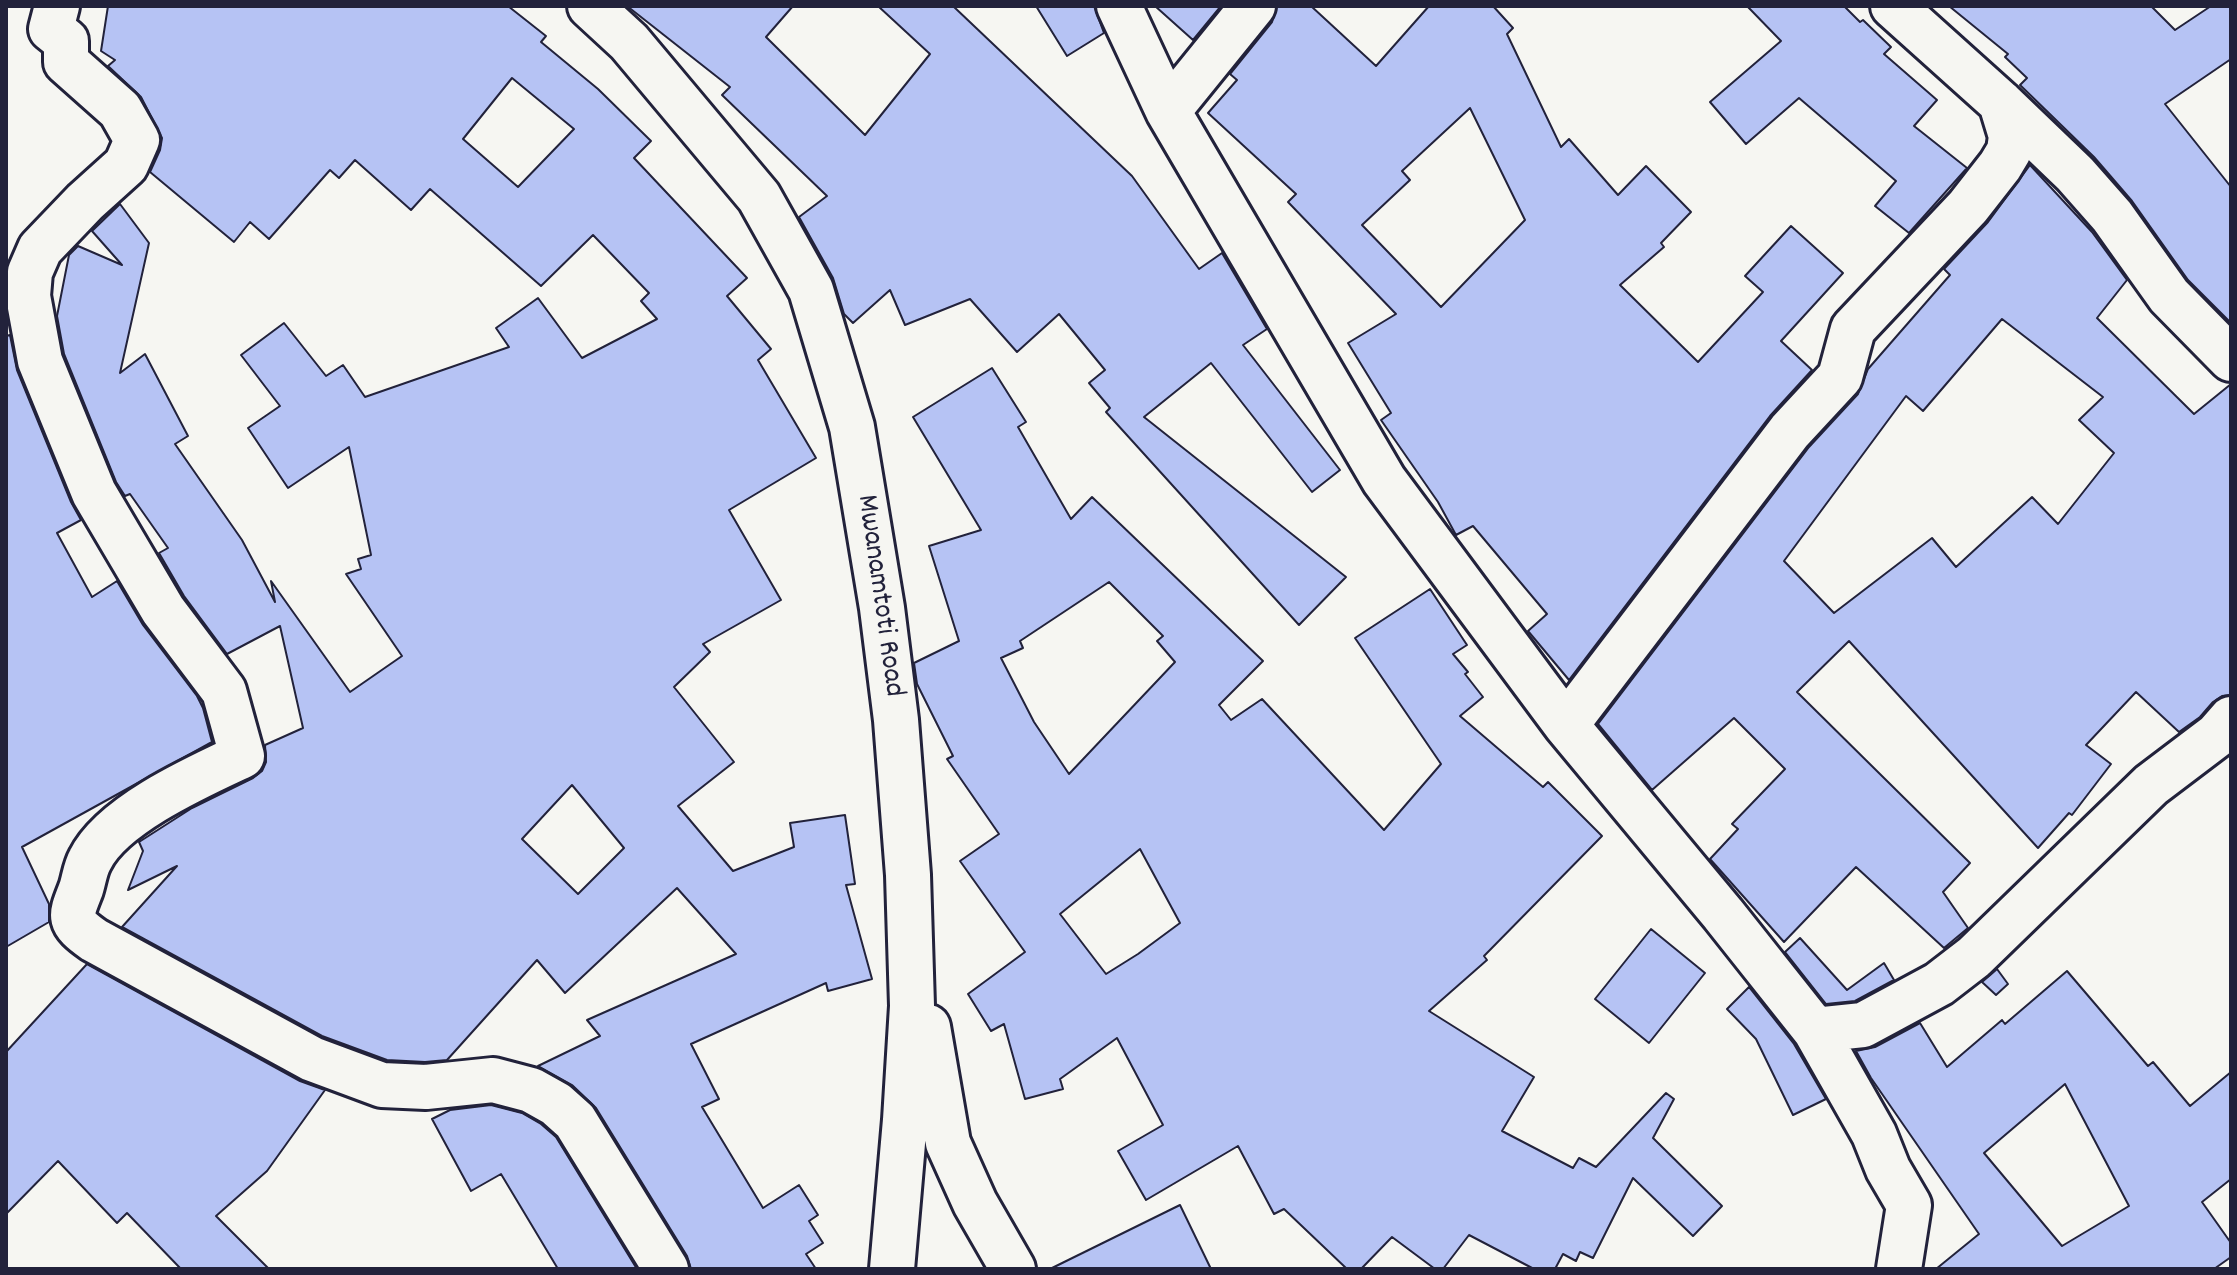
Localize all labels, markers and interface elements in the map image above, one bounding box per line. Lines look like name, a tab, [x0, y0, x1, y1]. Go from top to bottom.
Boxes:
street label: Mwanamtoti Road	[846, 493, 910, 699]

